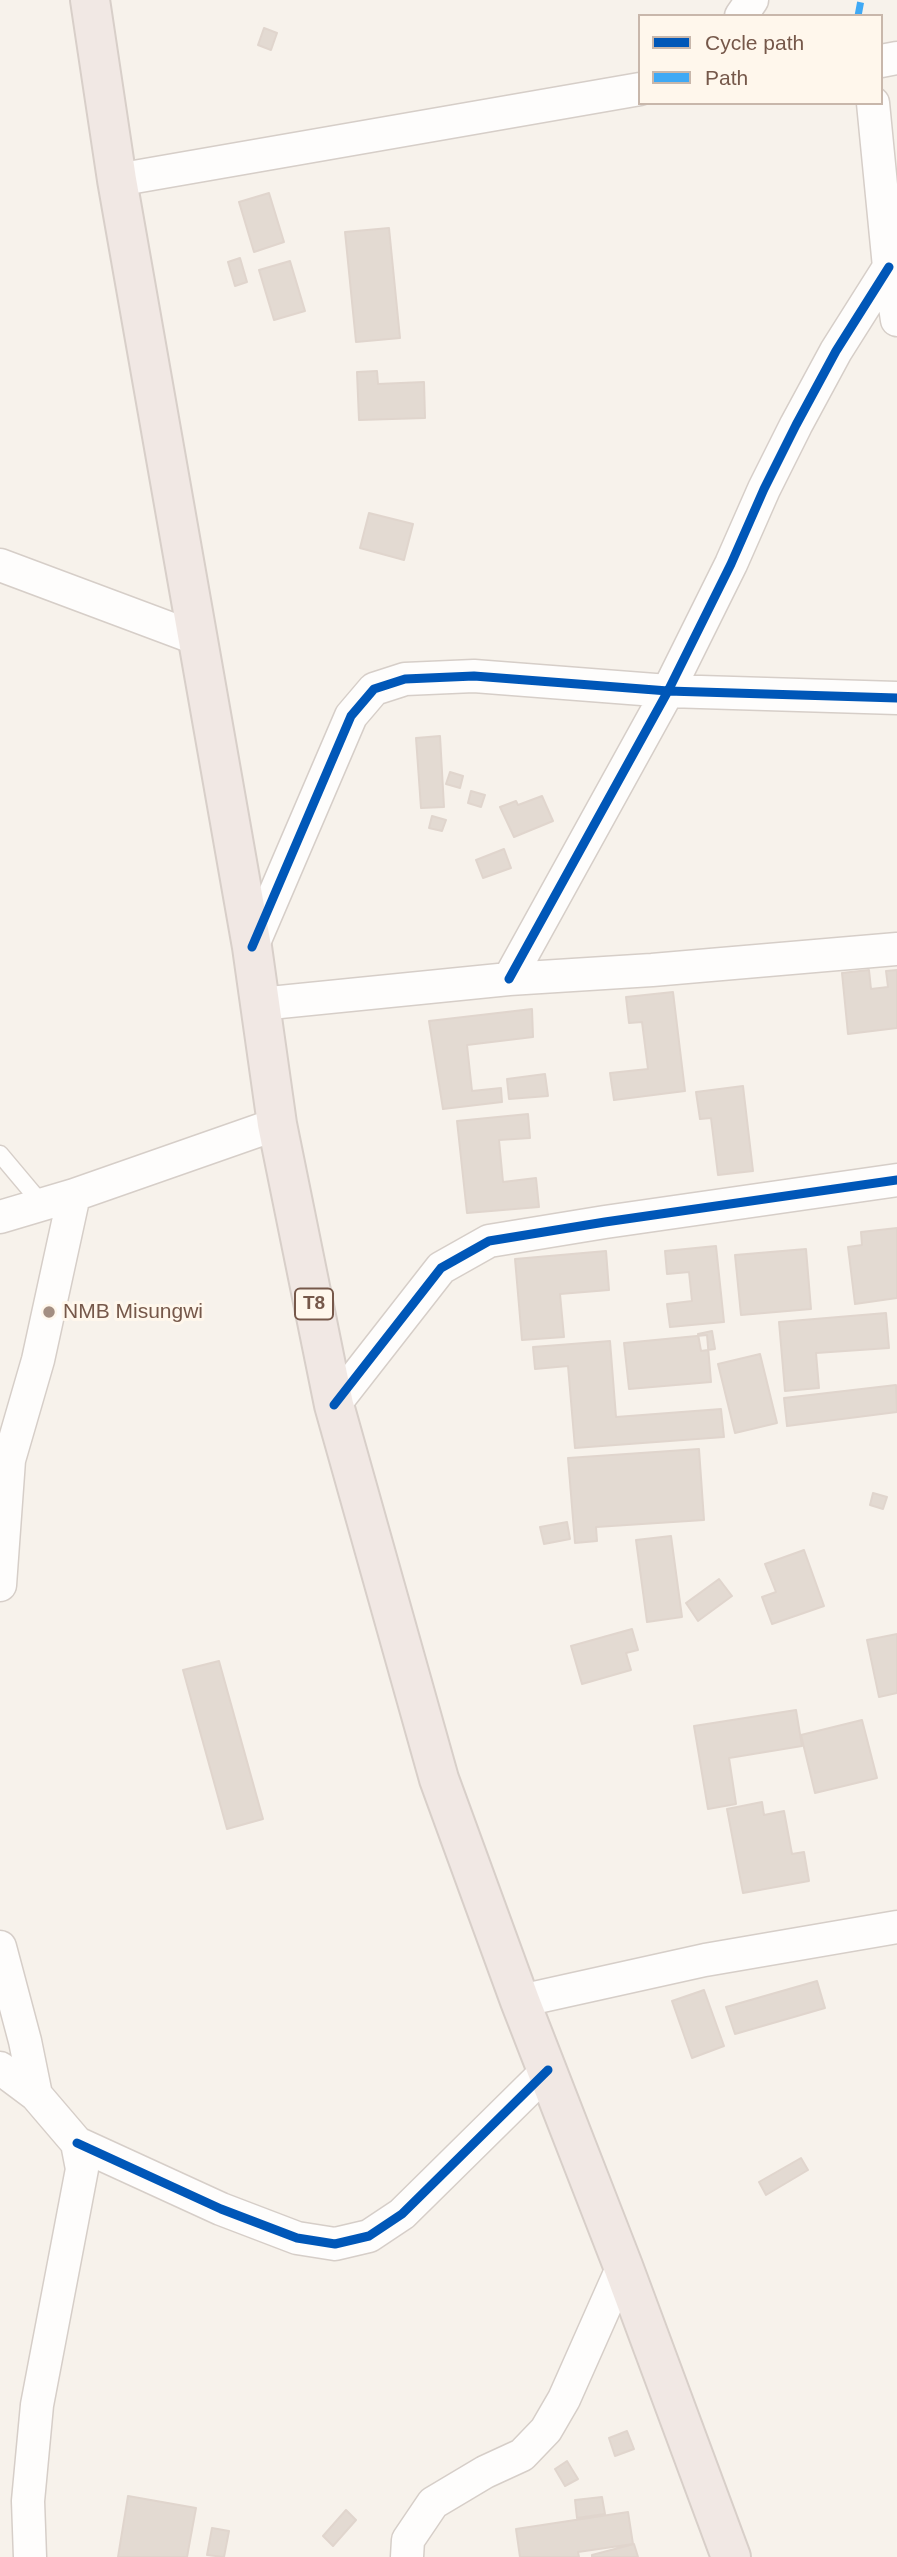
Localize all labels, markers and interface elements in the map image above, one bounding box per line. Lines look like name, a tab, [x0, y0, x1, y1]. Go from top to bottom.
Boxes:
legend	[638, 14, 883, 105]
text: Cycle path	[705, 31, 804, 54]
text: Path	[705, 66, 748, 89]
road number: T8	[295, 1288, 333, 1320]
place label: NMB Misungwi	[63, 1299, 203, 1325]
marker: NMB Misungwi	[41, 1304, 57, 1320]

